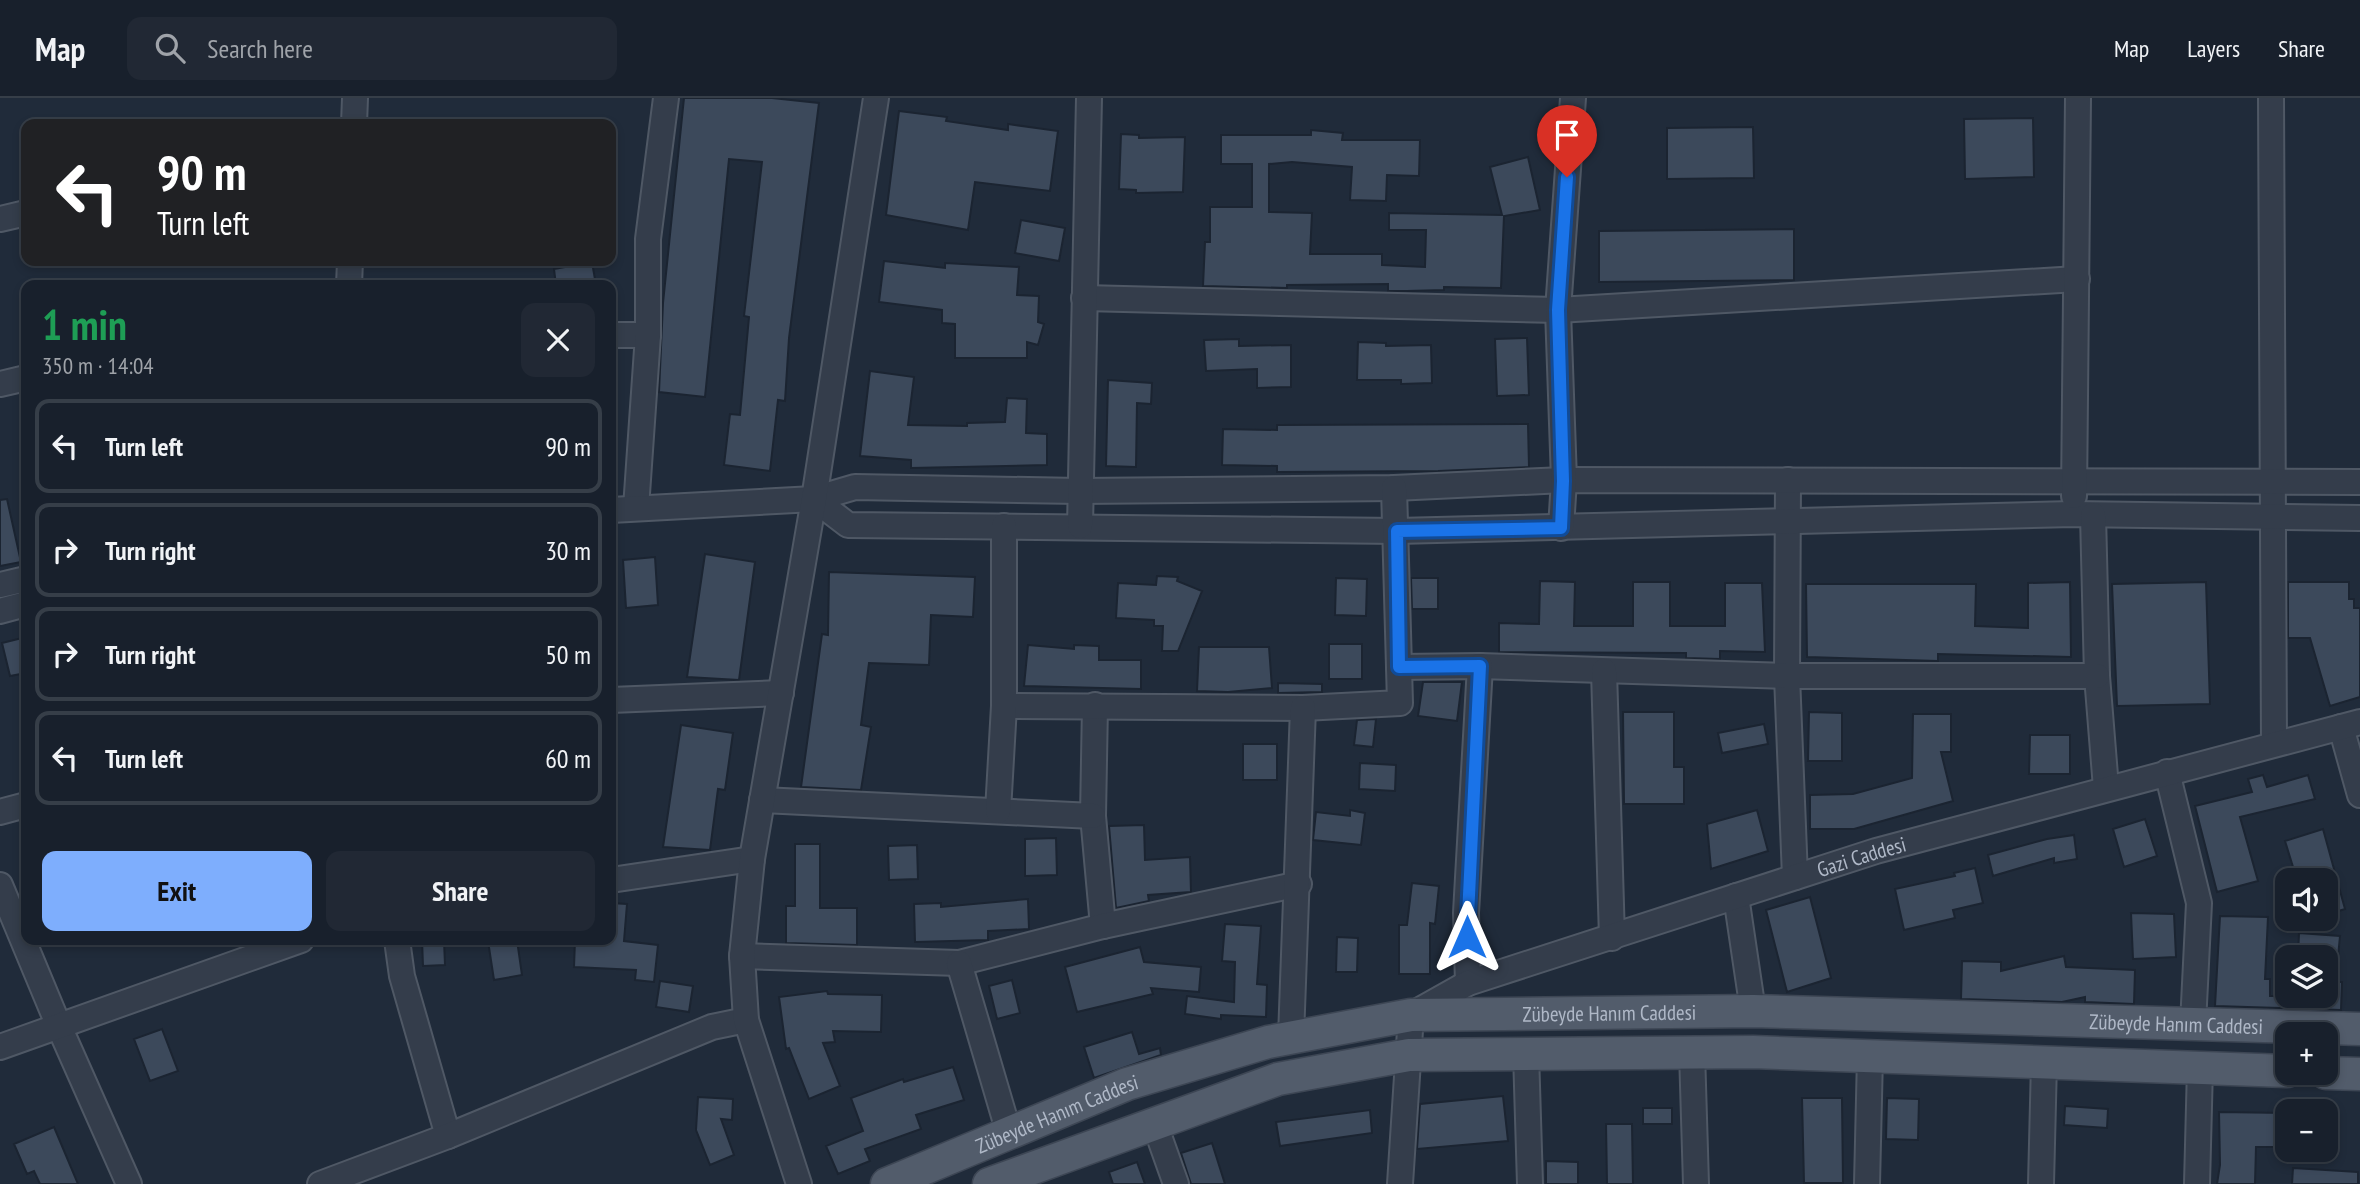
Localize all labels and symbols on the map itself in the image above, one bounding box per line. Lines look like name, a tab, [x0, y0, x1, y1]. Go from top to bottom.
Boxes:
pin	[1537, 105, 1597, 177]
street label: Gazi Caddesi	[1813, 830, 1909, 883]
position arrow	[1430, 900, 1504, 974]
street label: Zübeyde Hanım Caddesi	[1522, 998, 1696, 1027]
street label: Zübeyde Hanım Caddesi	[2089, 1007, 2263, 1040]
street label: Zübeyde Hanım Caddesi	[971, 1068, 1141, 1159]

